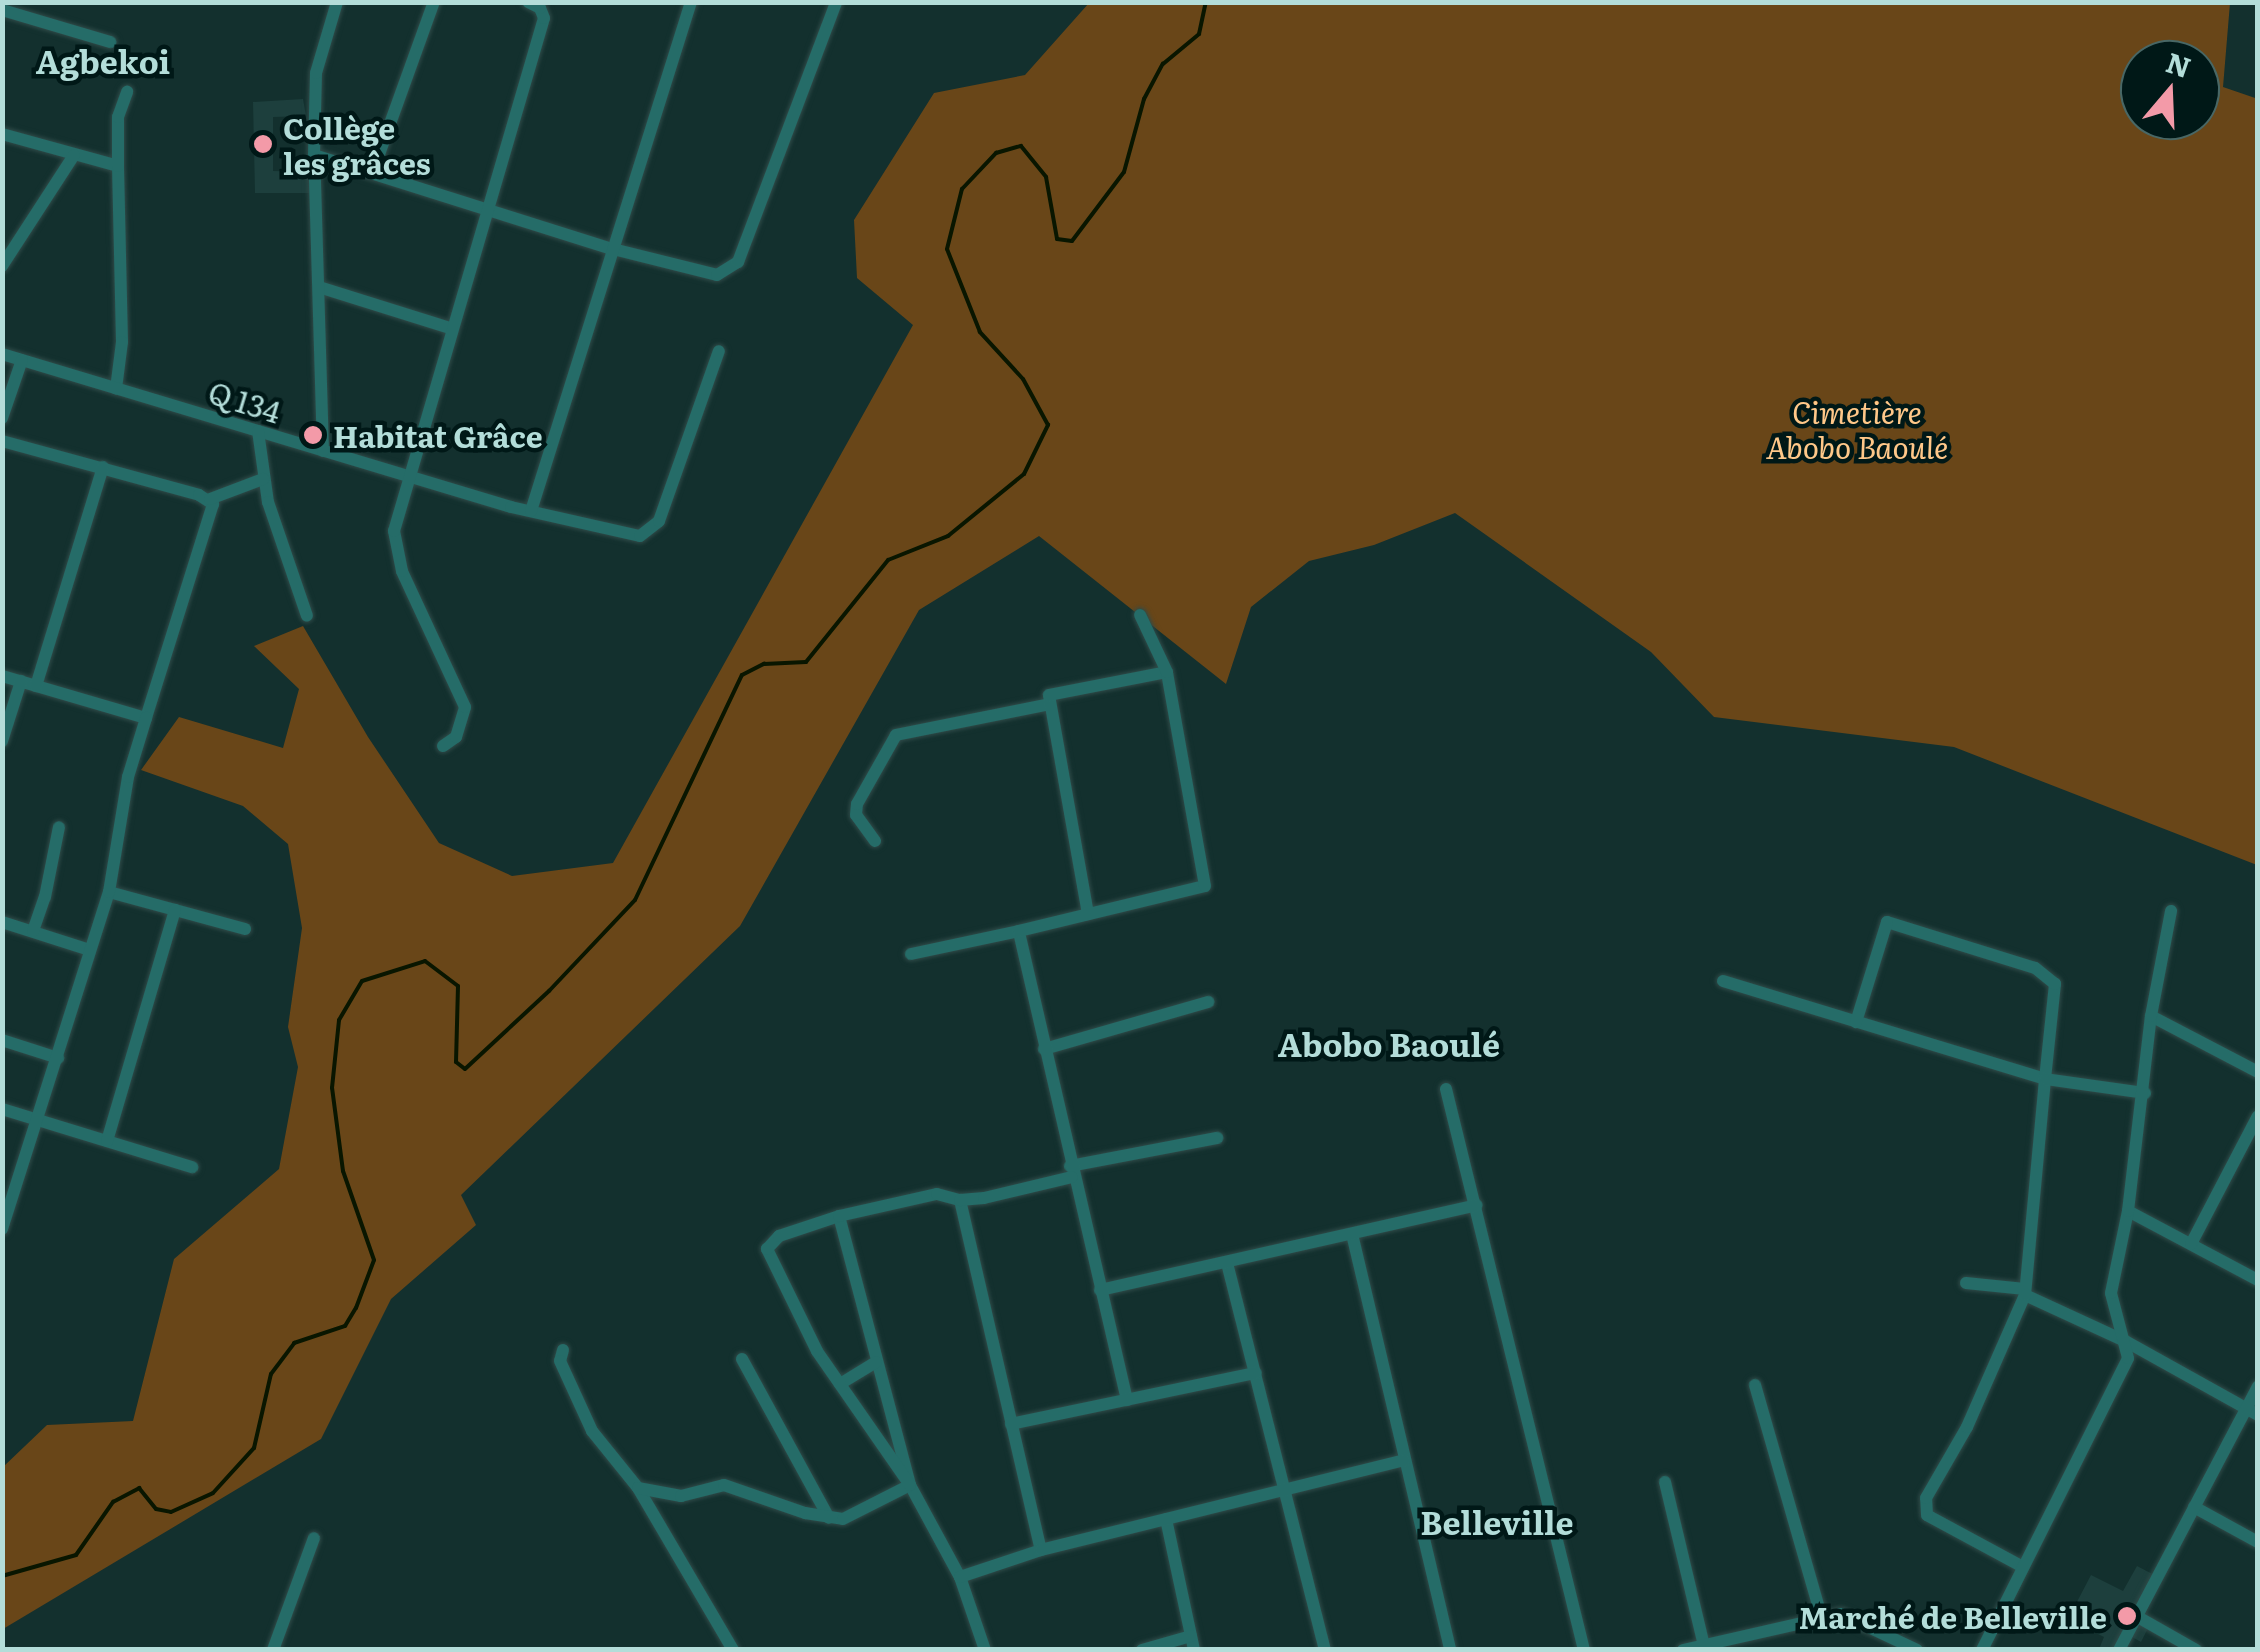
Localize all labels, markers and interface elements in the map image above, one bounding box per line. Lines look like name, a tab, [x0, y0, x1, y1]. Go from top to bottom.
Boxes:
north arrow	[2120, 40, 2220, 140]
text: N	[2161, 40, 2197, 87]
district label: Agbekoi	[36, 41, 170, 79]
place label: Collège les grâces	[283, 109, 431, 180]
marker: Collège les grâces	[252, 133, 274, 155]
street label: Q 134	[205, 373, 285, 429]
park label: Cimetière Abobo Baoulé	[1766, 393, 1948, 464]
place label: Habitat Grâce	[333, 417, 543, 453]
marker: Habitat Grâce	[302, 424, 324, 446]
district label: Abobo Baoulé	[1278, 1024, 1500, 1062]
district label: Belleville	[1420, 1502, 1574, 1540]
place label: Marché de Belleville	[1799, 1598, 2107, 1634]
marker: Marché de Belleville	[2116, 1605, 2138, 1627]

